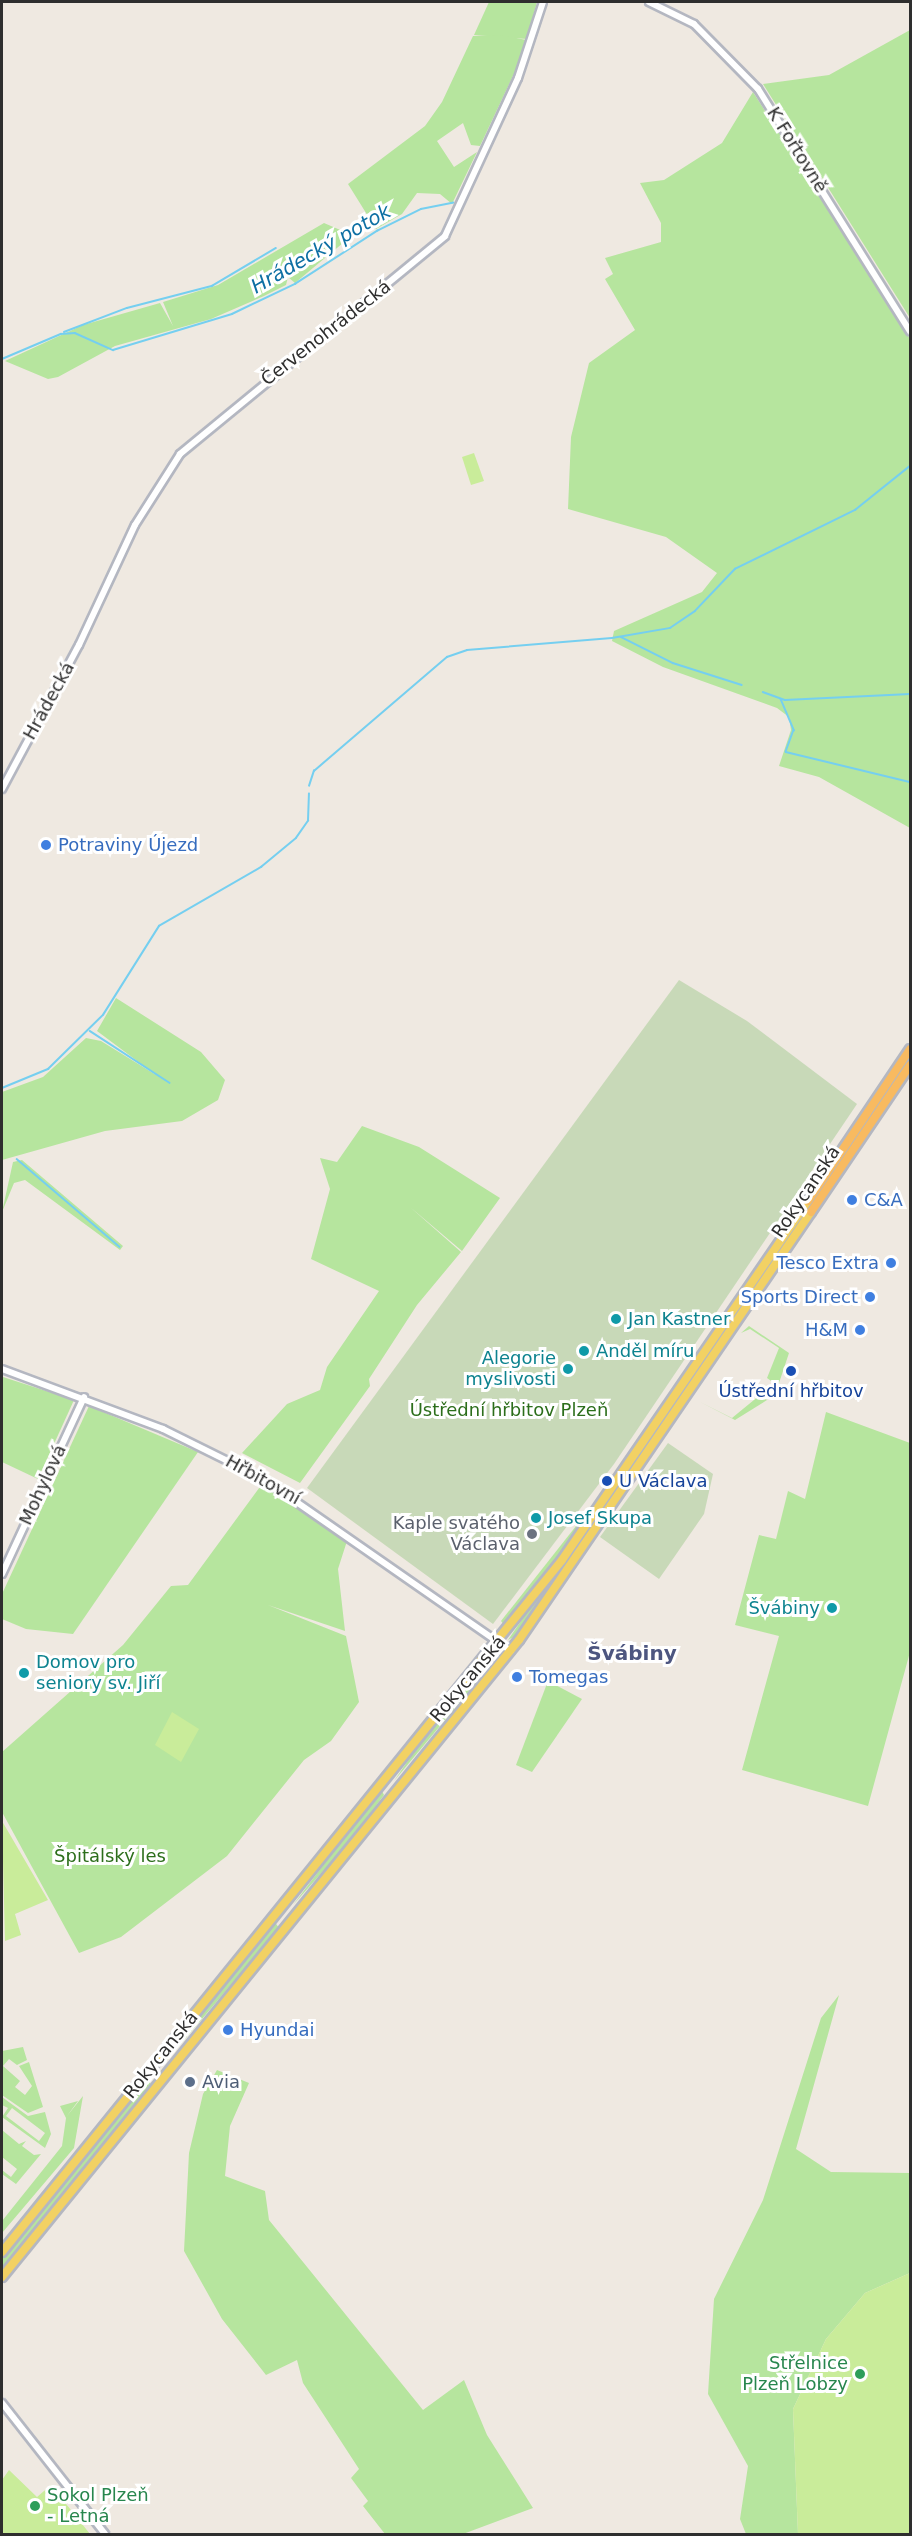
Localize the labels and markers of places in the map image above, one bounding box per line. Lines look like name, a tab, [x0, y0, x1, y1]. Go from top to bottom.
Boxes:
place label: Potraviny Újezd	[58, 834, 198, 856]
marker: Potraviny Újezd	[39, 838, 53, 852]
place label: C&A	[864, 1189, 903, 1211]
marker: C&A	[845, 1193, 859, 1207]
place label: Tesco Extra	[776, 1252, 879, 1274]
marker: Tesco Extra	[884, 1256, 898, 1270]
place label: Sports Direct	[741, 1286, 858, 1308]
marker: Sports Direct	[863, 1290, 877, 1304]
place label: Jan Kastner	[628, 1308, 730, 1330]
marker: Jan Kastner	[609, 1312, 623, 1326]
place label: H&M	[805, 1319, 848, 1341]
marker: H&M	[853, 1323, 867, 1337]
place label: Anděl míru	[596, 1340, 694, 1362]
marker: Anděl míru	[577, 1344, 591, 1358]
place label: Alegorie myslivosti	[465, 1348, 556, 1390]
marker: Alegorie myslivosti	[561, 1362, 575, 1376]
marker: Ústřední hřbitov	[784, 1364, 798, 1378]
place label: Ústřední hřbitov	[718, 1380, 864, 1402]
place label: U Václava	[619, 1470, 707, 1492]
marker: U Václava	[600, 1474, 614, 1488]
place label: Josef Skupa	[548, 1507, 652, 1529]
marker: Josef Skupa	[529, 1511, 543, 1525]
place label: Kaple svatého Václava	[393, 1513, 520, 1556]
marker: Kaple svatého Václava	[525, 1527, 539, 1541]
place label: Švábiny	[748, 1597, 820, 1619]
marker: Švábiny	[825, 1601, 839, 1615]
place label: Domov pro seniory sv. Jiří	[36, 1652, 160, 1694]
marker: Domov pro seniory sv. Jiří	[17, 1666, 31, 1680]
place label: Tomegas	[529, 1666, 608, 1688]
marker: Tomegas	[510, 1670, 524, 1684]
place label: Hyundai	[240, 2019, 314, 2041]
marker: Hyundai	[221, 2023, 235, 2037]
place label: Avia	[202, 2071, 240, 2093]
marker: Avia	[183, 2075, 197, 2089]
place label: Střelnice Plzeň Lobzy	[742, 2353, 848, 2396]
marker: Střelnice Plzeň Lobzy	[853, 2367, 867, 2381]
place label: Sokol Plzeň - Letná	[47, 2485, 149, 2528]
marker: Sokol Plzeň - Letná	[28, 2499, 42, 2513]

